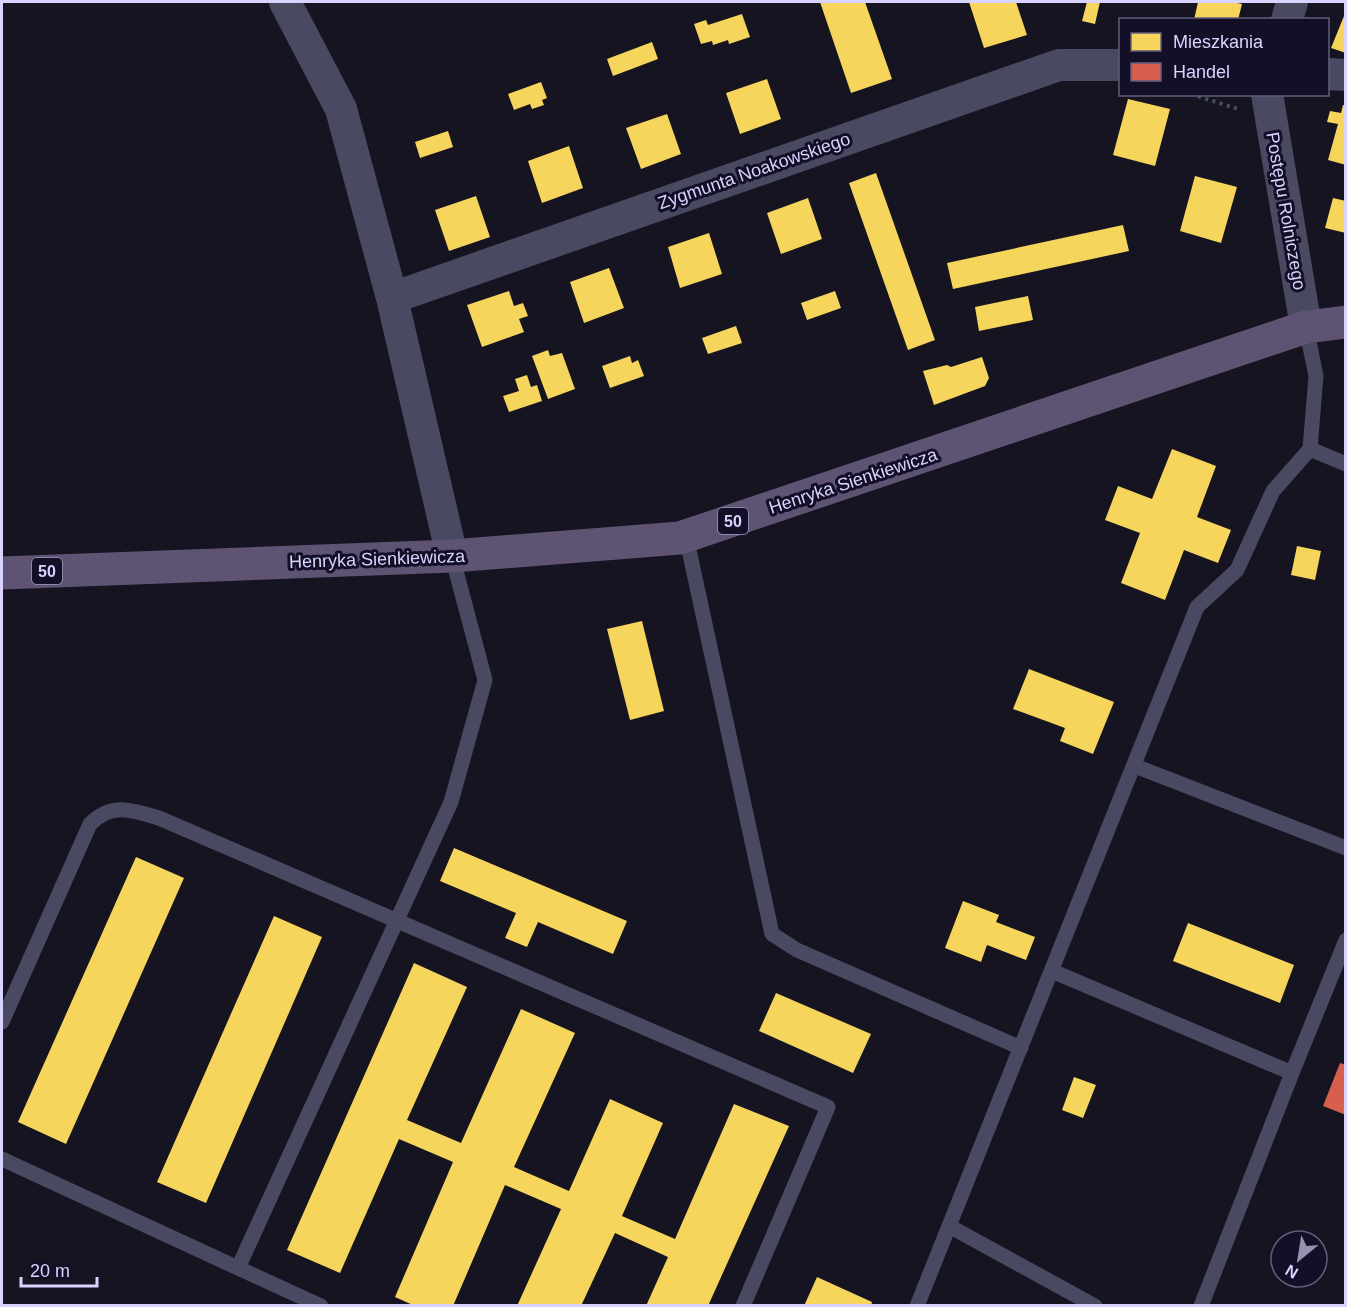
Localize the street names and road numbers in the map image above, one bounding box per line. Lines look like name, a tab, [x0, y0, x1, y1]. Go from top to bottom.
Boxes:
street label: Zygmunta Noakowskiego	[655, 129, 853, 213]
street label: Postępu Rolniczego	[1262, 130, 1310, 292]
street label: Henryka Sienkiewicza	[766, 444, 941, 518]
road number: 50	[718, 508, 748, 534]
street label: Henryka Sienkiewicza	[289, 546, 466, 572]
road number: 50	[32, 558, 62, 584]

